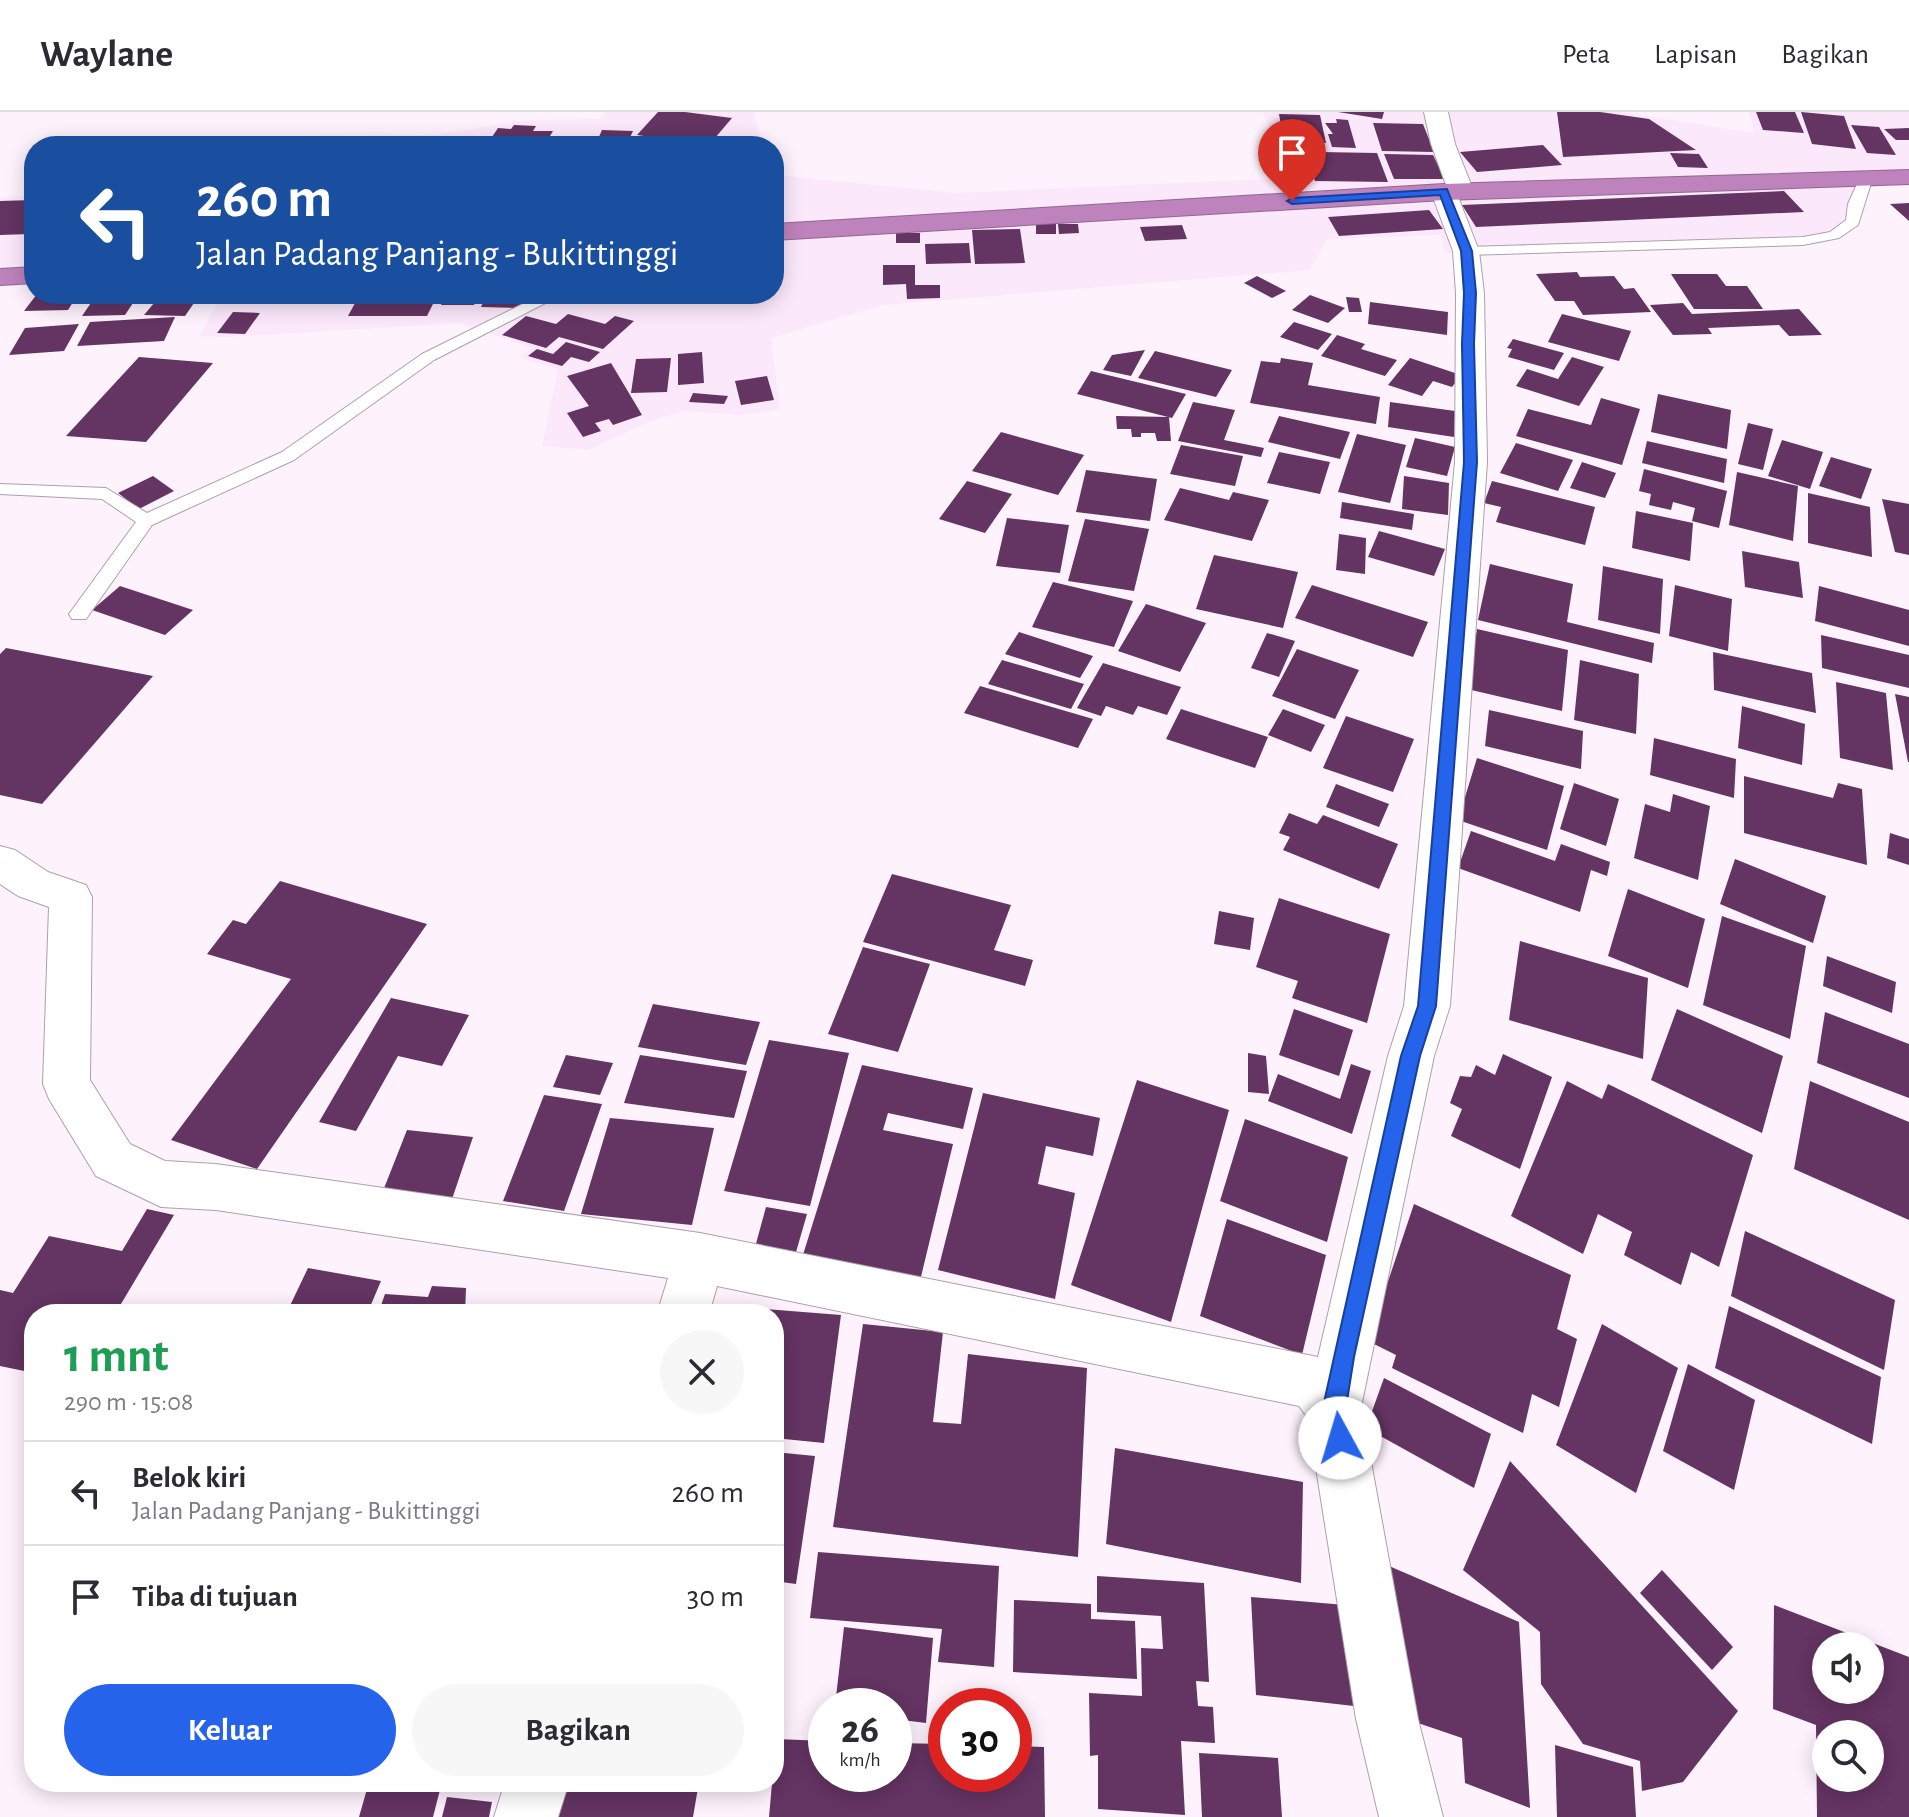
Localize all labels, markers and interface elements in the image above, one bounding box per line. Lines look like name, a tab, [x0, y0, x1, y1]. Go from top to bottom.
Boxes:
text: Waylane	[40, 36, 173, 74]
text: Peta	[1562, 41, 1610, 69]
text: Lapisan	[1654, 41, 1737, 69]
text: Bagikan	[1781, 41, 1869, 69]
pin	[1258, 119, 1326, 201]
icon: arrive	[1270, 131, 1314, 175]
icon: left	[64, 168, 168, 272]
text: 260 m	[196, 171, 332, 227]
text: Jalan Padang Panjang - Bukittinggi	[196, 236, 678, 272]
button: close	[660, 1330, 744, 1414]
text: 1 mnt	[64, 1333, 169, 1381]
text: 290 m · 15:08	[64, 1389, 193, 1415]
position arrow	[1298, 1396, 1382, 1480]
text: Belok kiri	[132, 1463, 246, 1493]
icon: left	[64, 1471, 108, 1515]
text: 260 m	[671, 1478, 744, 1508]
text: Jalan Padang Panjang - Bukittinggi	[132, 1498, 480, 1524]
icon: arrive	[64, 1575, 108, 1619]
text: Tiba di tujuan	[132, 1582, 298, 1612]
text: 30 m	[687, 1582, 744, 1612]
map controls	[1812, 1632, 1884, 1792]
button: sound	[1812, 1632, 1884, 1704]
button: Keluar	[64, 1684, 396, 1776]
button: Bagikan	[412, 1684, 744, 1776]
speed limit sign: 30	[928, 1688, 1032, 1792]
text: 26	[841, 1710, 879, 1750]
button: search	[1812, 1720, 1884, 1792]
text: km/h	[839, 1750, 881, 1770]

